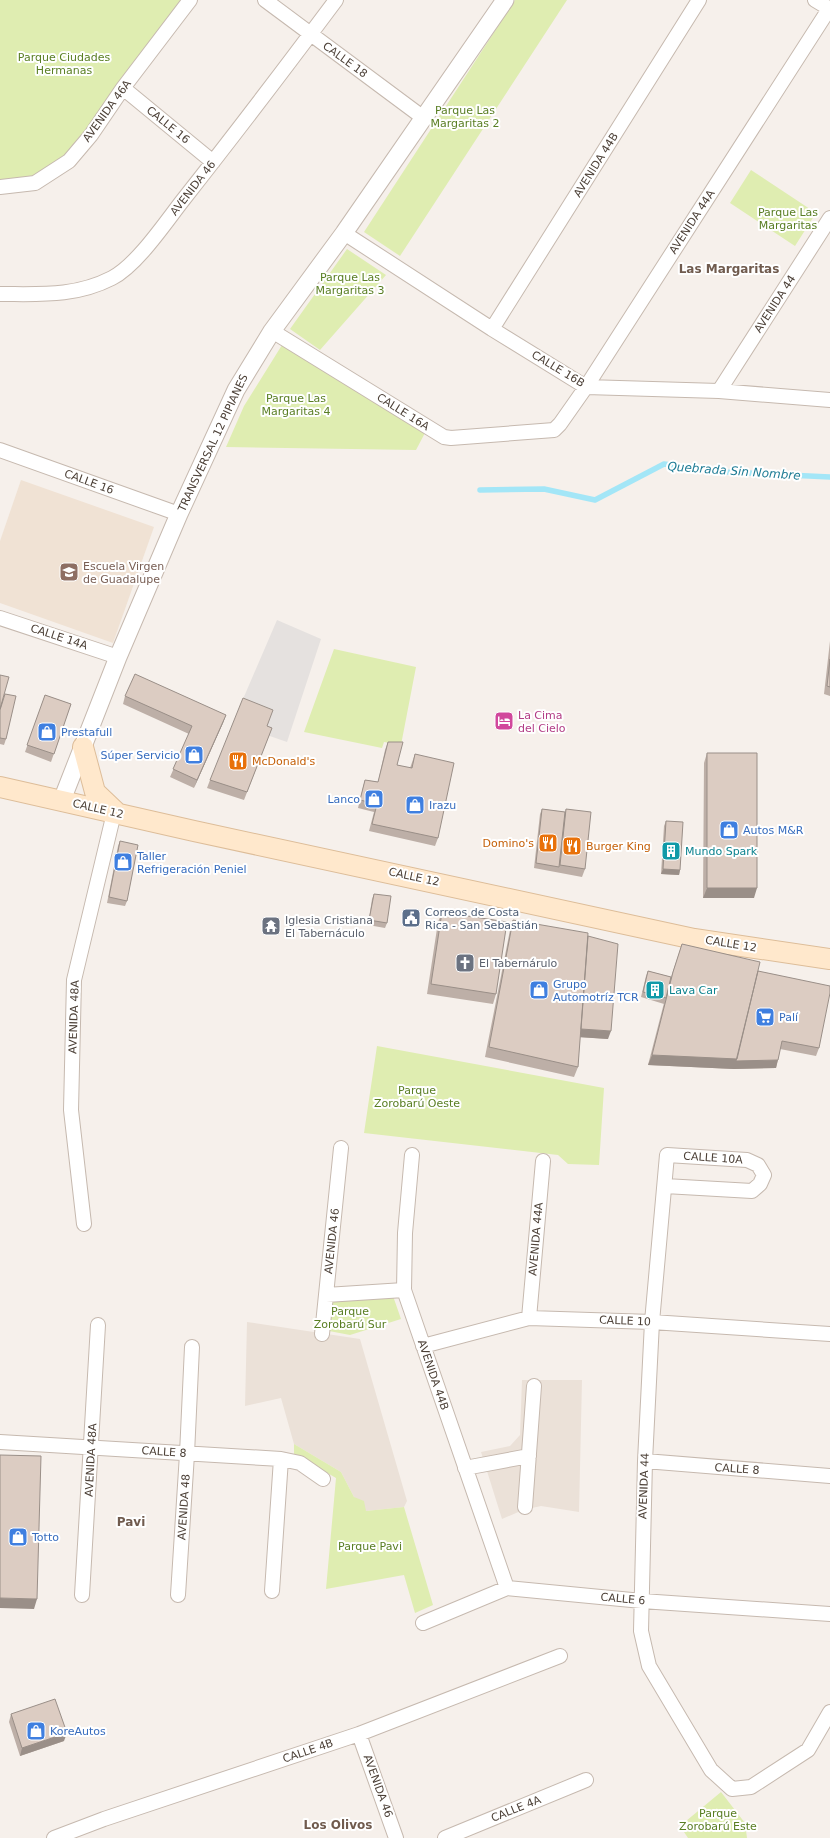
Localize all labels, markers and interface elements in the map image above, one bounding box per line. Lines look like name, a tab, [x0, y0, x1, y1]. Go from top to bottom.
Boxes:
street label: CALLE 18	[320, 39, 370, 81]
park label: Parque Ciudades Hermanas	[18, 51, 110, 77]
street label: AVENIDA 46A	[80, 77, 134, 145]
street label: CALLE 16	[144, 104, 192, 146]
park label: Parque Las Margaritas 2	[430, 104, 500, 130]
street label: AVENIDA 44B	[571, 130, 621, 200]
street label: AVENIDA 46	[168, 158, 218, 218]
street label: AVENIDA 44A	[667, 187, 718, 256]
park label: Parque Las Margaritas	[758, 206, 818, 232]
district label: Las Margaritas	[679, 262, 779, 276]
park label: Parque Las Margaritas 3	[315, 271, 385, 297]
street label: AVENIDA 44	[752, 273, 798, 335]
street label: CALLE 16B	[529, 348, 587, 390]
street label: TRANSVERSAL 12 PIPIANES	[175, 372, 251, 515]
street label: CALLE 16A	[374, 391, 432, 434]
park label: Parque Las Margaritas 4	[261, 392, 331, 418]
water label: Quebrada Sin Nombre	[667, 459, 801, 483]
street label: CALLE 16	[62, 467, 116, 497]
place label: Escuela Virgen de Guadalupe	[83, 560, 164, 586]
school or university icon: Escuela Virgen de Guadalupe	[58, 561, 80, 583]
street label: CALLE 14A	[29, 622, 90, 653]
place label: La Cima del Cielo	[518, 709, 566, 735]
hotel icon: La Cima del Cielo	[493, 710, 515, 732]
shop icon: Prestafull	[36, 721, 58, 743]
place label: Prestafull	[61, 726, 112, 739]
shop icon: Súper Servicio	[183, 744, 205, 766]
place label: Súper Servicio	[101, 749, 180, 762]
restaurant icon: McDonald's	[227, 750, 249, 772]
place label: McDonald's	[252, 755, 316, 768]
shop icon: Lanco	[363, 788, 385, 810]
place label: Lanco	[327, 793, 360, 806]
shop icon: Irazu	[404, 794, 426, 816]
street label: CALLE 12	[71, 797, 125, 821]
place label: Irazu	[429, 799, 456, 812]
shop icon: Autos M&R	[718, 819, 740, 841]
place label: Autos M&R	[743, 824, 804, 837]
restaurant icon: Domino's	[537, 832, 559, 854]
restaurant icon: Burger King	[561, 835, 583, 857]
place label: Domino's	[483, 837, 534, 850]
place label: Burger King	[586, 840, 651, 853]
building icon: Mundo Spark	[660, 840, 682, 862]
place label: Mundo Spark	[685, 845, 758, 858]
place label: Taller Refrigeración Peniel	[136, 850, 247, 876]
shop icon: Taller Refrigeración Peniel	[112, 851, 134, 873]
street label: CALLE 12	[387, 865, 441, 889]
place label: Correos de Costa Rica - San Sebastián	[425, 906, 538, 932]
public building icon: Correos de Costa Rica - San Sebastián	[400, 907, 422, 929]
place label: Iglesia Cristiana El Tabernáculo	[285, 914, 373, 940]
temple icon: Iglesia Cristiana El Tabernáculo	[260, 915, 282, 937]
street label: CALLE 12	[704, 934, 758, 954]
church icon: El Tabernárulo	[454, 952, 476, 974]
place label: El Tabernárulo	[479, 957, 557, 970]
place label: Grupo Automotríz TCR	[553, 978, 639, 1004]
shop icon: Grupo Automotríz TCR	[528, 979, 550, 1001]
building icon: Lava Car	[644, 979, 666, 1001]
street label: AVENIDA 48A	[66, 980, 82, 1054]
place label: Lava Car	[669, 984, 718, 997]
supermarket icon: Palí	[754, 1006, 776, 1028]
place label: Palí	[779, 1011, 799, 1024]
park label: Parque Zorobarú Oeste	[374, 1084, 460, 1110]
street label: CALLE 10A	[683, 1149, 744, 1167]
street label: AVENIDA 44A	[526, 1201, 546, 1276]
street label: AVENIDA 46	[322, 1207, 342, 1275]
park label: Parque Zorobarú Sur	[314, 1305, 387, 1331]
street label: CALLE 10	[599, 1314, 651, 1328]
street label: AVENIDA 44B	[415, 1338, 451, 1412]
street label: AVENIDA 48A	[83, 1422, 99, 1497]
street label: CALLE 8	[141, 1444, 187, 1460]
street label: AVENIDA 44	[636, 1453, 652, 1519]
street label: CALLE 8	[714, 1461, 760, 1477]
street label: AVENIDA 48	[175, 1474, 193, 1540]
district label: Pavi	[117, 1515, 145, 1529]
shop icon: Totto	[7, 1526, 29, 1548]
place label: Totto	[31, 1531, 59, 1544]
park label: Parque Pavi	[338, 1540, 402, 1553]
street label: CALLE 6	[600, 1591, 646, 1607]
shop icon: KoreAutos	[25, 1720, 47, 1742]
place label: KoreAutos	[50, 1725, 106, 1738]
street label: CALLE 4B	[281, 1736, 335, 1766]
street label: AVENIDA 46	[361, 1753, 395, 1819]
street label: CALLE 4A	[489, 1793, 543, 1825]
park label: Parque Zorobarú Este	[679, 1807, 757, 1833]
district label: Los Olivos	[304, 1818, 372, 1832]

